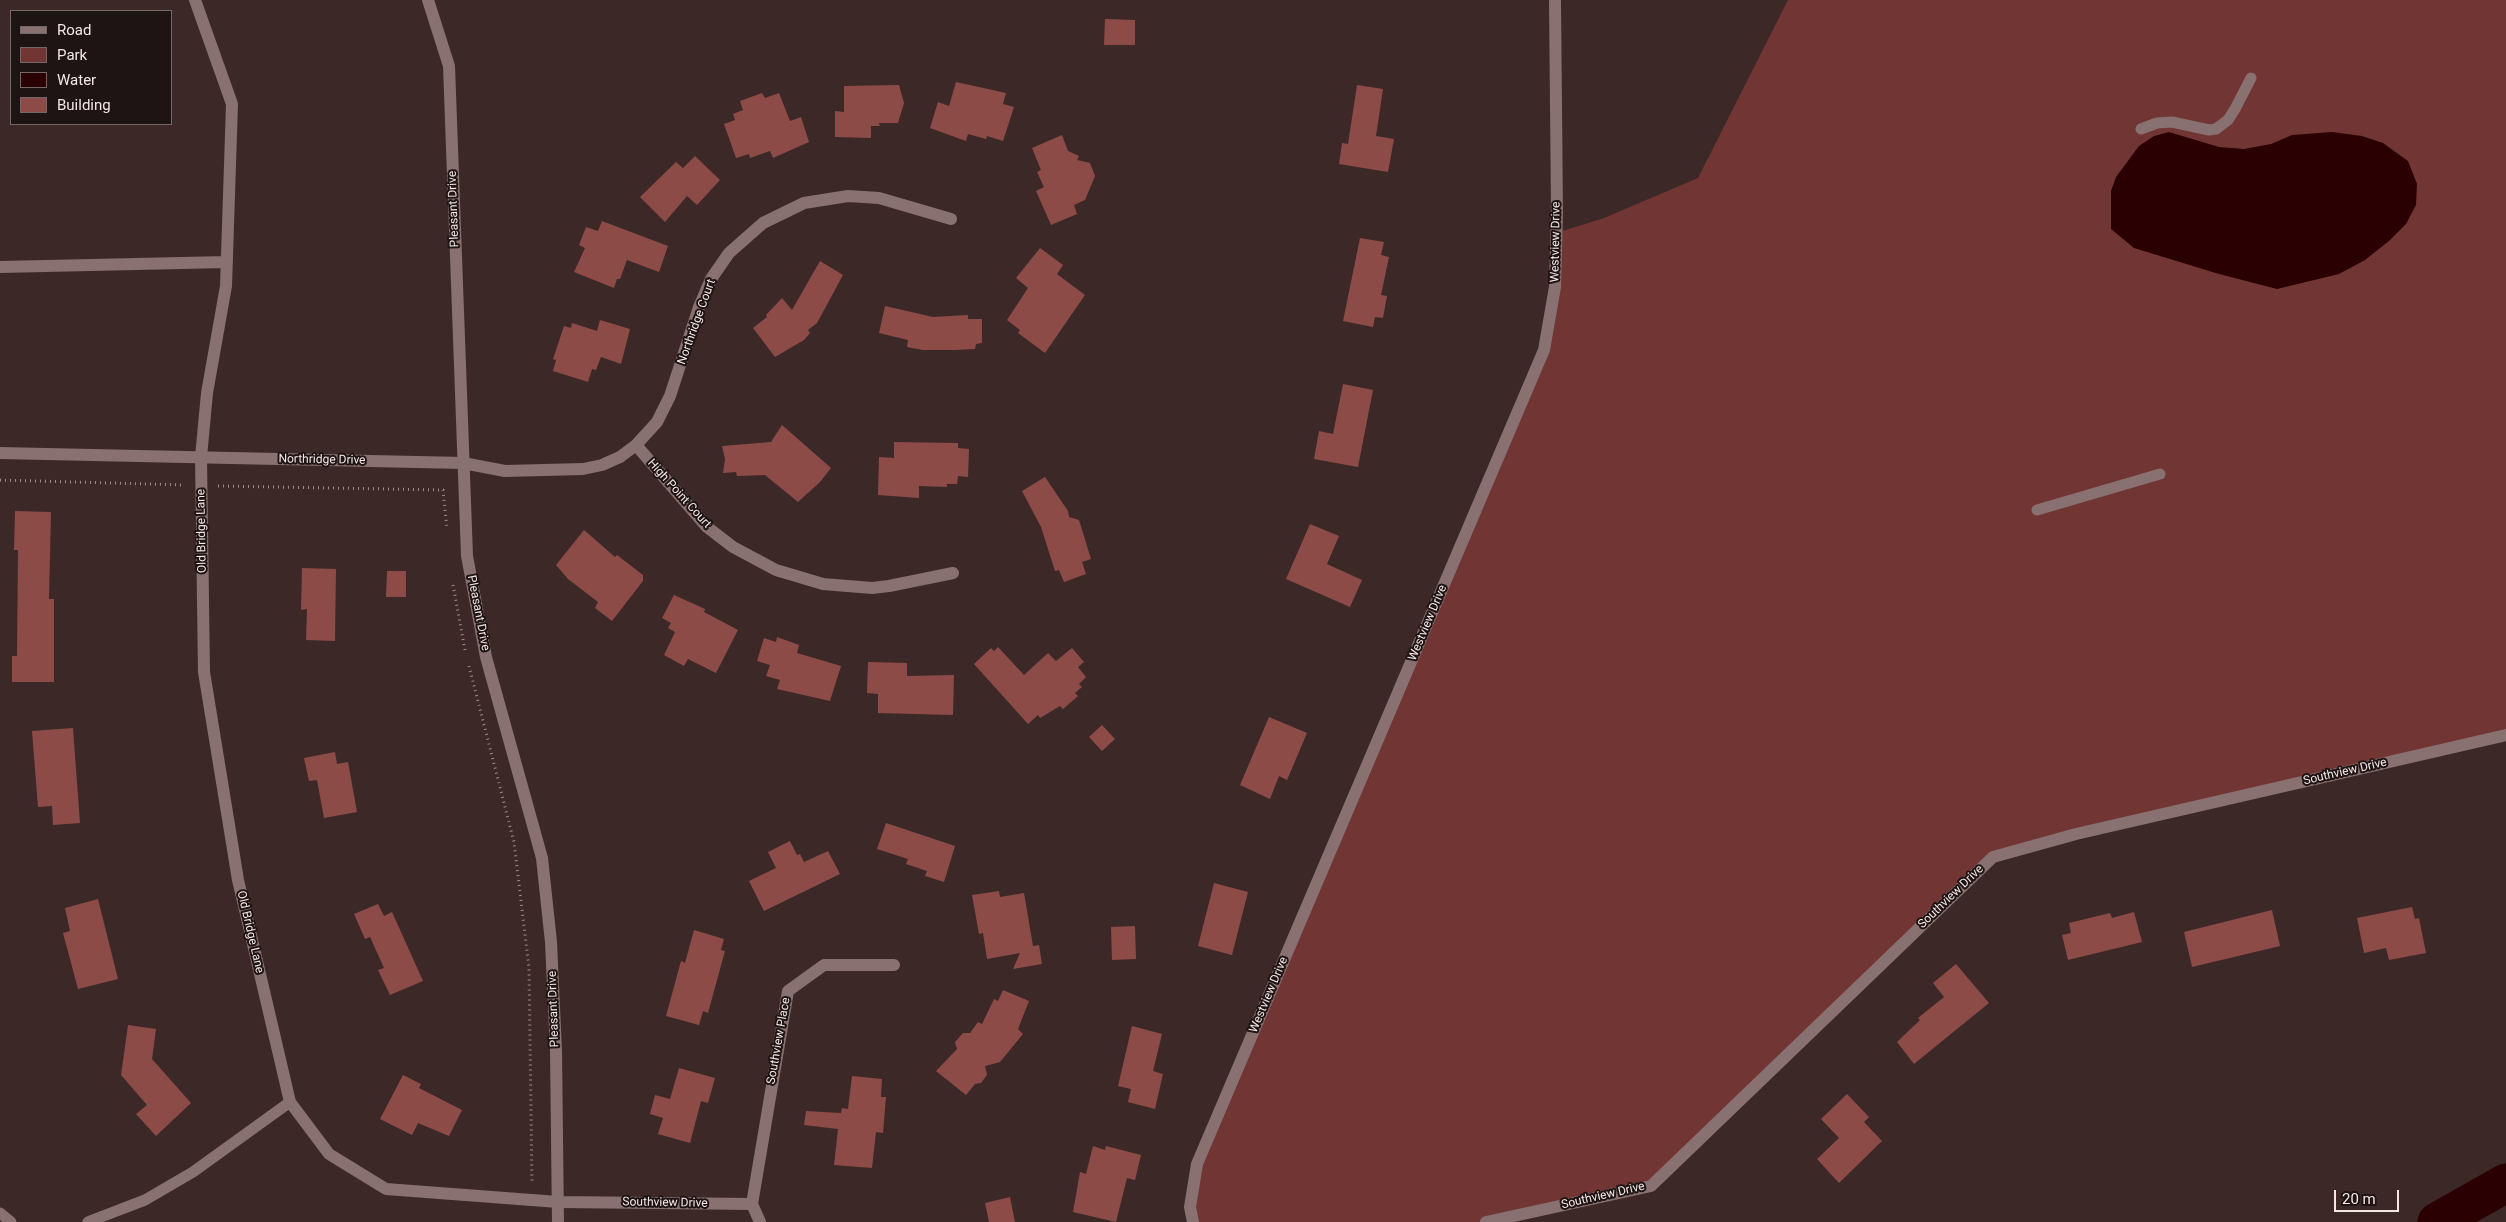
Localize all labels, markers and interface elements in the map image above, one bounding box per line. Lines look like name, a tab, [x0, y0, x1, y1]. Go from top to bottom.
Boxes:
legend	[10, 10, 172, 125]
text: Road	[57, 21, 91, 39]
text: Park	[57, 46, 87, 64]
text: Water	[57, 71, 96, 89]
text: Building	[57, 96, 111, 114]
street label: Pleasant Drive	[445, 170, 463, 248]
street label: Westview Drive	[1548, 201, 1564, 283]
street label: Northridge Court	[675, 277, 719, 367]
street label: Northridge Drive	[278, 452, 366, 468]
street label: High Point Court	[644, 456, 714, 532]
street label: Old Bridge Lane	[194, 489, 210, 573]
street label: Pleasant Drive	[464, 574, 492, 652]
street label: Westview Drive	[1406, 583, 1450, 663]
street label: Southview Drive	[2302, 755, 2388, 789]
street label: Southview Drive	[1915, 862, 1987, 932]
street label: Old Bridge Lane	[234, 889, 266, 975]
street label: Westview Drive	[1247, 955, 1291, 1035]
street label: Pleasant Drive	[545, 970, 563, 1048]
street label: Southview Place	[764, 996, 794, 1086]
street label: Southview Drive	[1560, 1179, 1646, 1213]
scale bar	[2336, 1180, 2401, 1212]
text: 20 m	[2342, 1190, 2376, 1208]
street label: Southview Drive	[622, 1195, 708, 1211]

